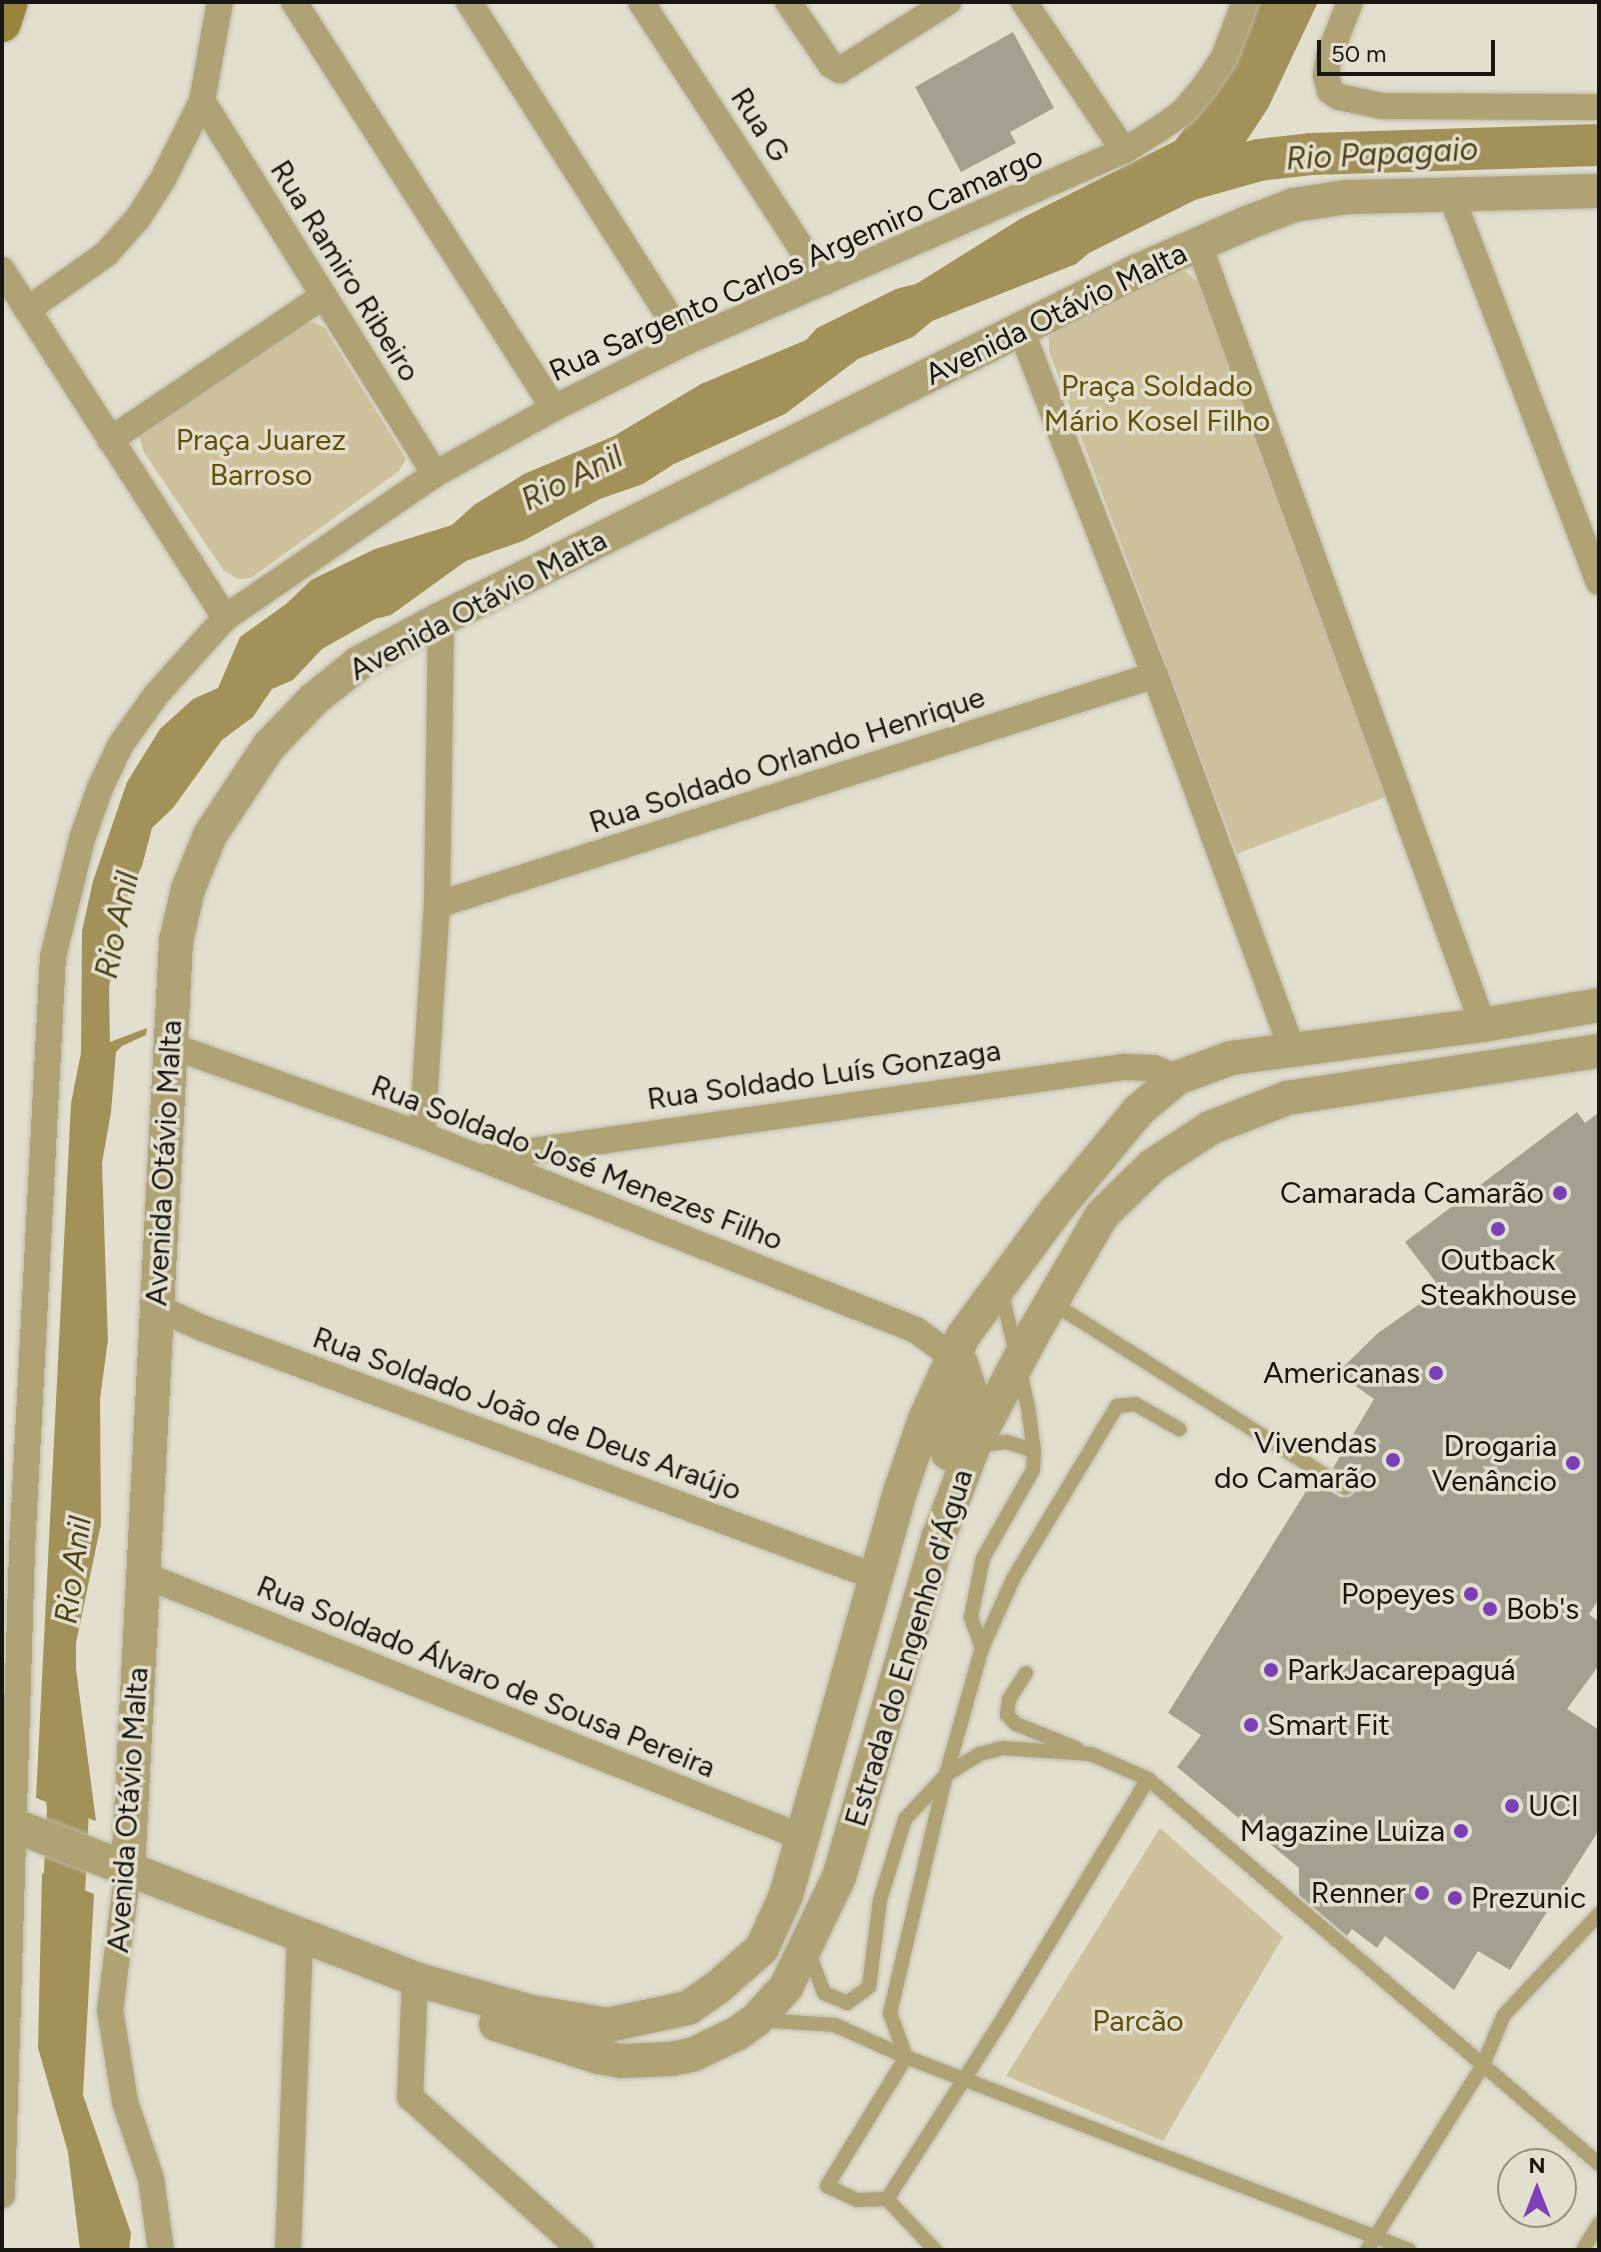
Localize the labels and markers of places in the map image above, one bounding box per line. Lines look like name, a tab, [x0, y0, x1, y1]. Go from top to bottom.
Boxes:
place label: Camarada Camarão	[1280, 1175, 1544, 1211]
marker: Camarada Camarão	[1551, 1184, 1569, 1202]
marker: Outback Steakhouse	[1489, 1220, 1507, 1238]
place label: Outback Steakhouse	[1419, 1242, 1577, 1312]
place label: Americanas	[1263, 1355, 1420, 1391]
marker: Americanas	[1427, 1364, 1445, 1382]
place label: Vivendas do Camarão	[1214, 1425, 1377, 1496]
place label: Drogaria Venâncio	[1432, 1428, 1557, 1498]
marker: Vivendas do Camarão	[1384, 1451, 1402, 1469]
marker: Drogaria Venâncio	[1564, 1454, 1582, 1472]
place label: Popeyes	[1341, 1576, 1455, 1612]
marker: Popeyes	[1462, 1585, 1480, 1603]
place label: Bob's	[1506, 1591, 1579, 1627]
marker: Bob's	[1481, 1600, 1499, 1618]
place label: ParkJacarepaguá	[1287, 1652, 1516, 1688]
marker: ParkJacarepaguá	[1262, 1661, 1280, 1679]
place label: Smart Fit	[1267, 1707, 1390, 1743]
marker: Smart Fit	[1242, 1716, 1260, 1734]
place label: UCI	[1528, 1788, 1579, 1824]
marker: UCI	[1503, 1797, 1521, 1815]
place label: Magazine Luiza	[1240, 1813, 1445, 1849]
marker: Magazine Luiza	[1452, 1822, 1470, 1840]
place label: Renner	[1311, 1875, 1406, 1911]
place label: Prezunic	[1471, 1880, 1586, 1916]
marker: Renner	[1413, 1884, 1431, 1902]
marker: Prezunic	[1446, 1889, 1464, 1907]

